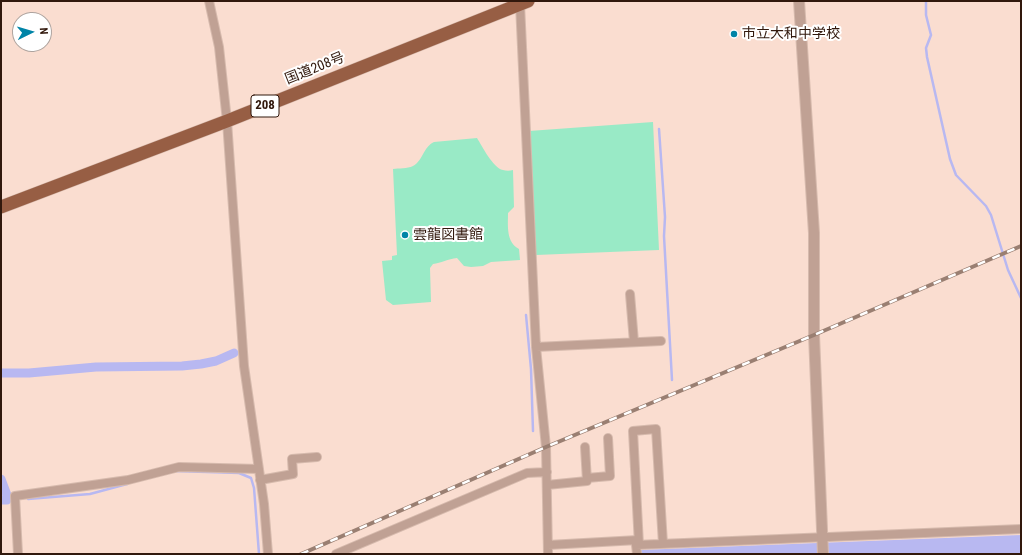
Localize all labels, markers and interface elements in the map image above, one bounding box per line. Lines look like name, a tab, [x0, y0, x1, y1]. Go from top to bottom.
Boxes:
north arrow	[12, 12, 52, 52]
place label: 市立大和中学校	[742, 26, 840, 42]
text: N	[37, 27, 50, 35]
marker: 市立大和中学校	[729, 29, 739, 39]
street label: 国道208号	[283, 49, 347, 89]
road number: 208	[251, 95, 279, 117]
place label: 雲龍図書館	[413, 227, 483, 243]
marker: 雲龍図書館	[400, 230, 410, 240]

